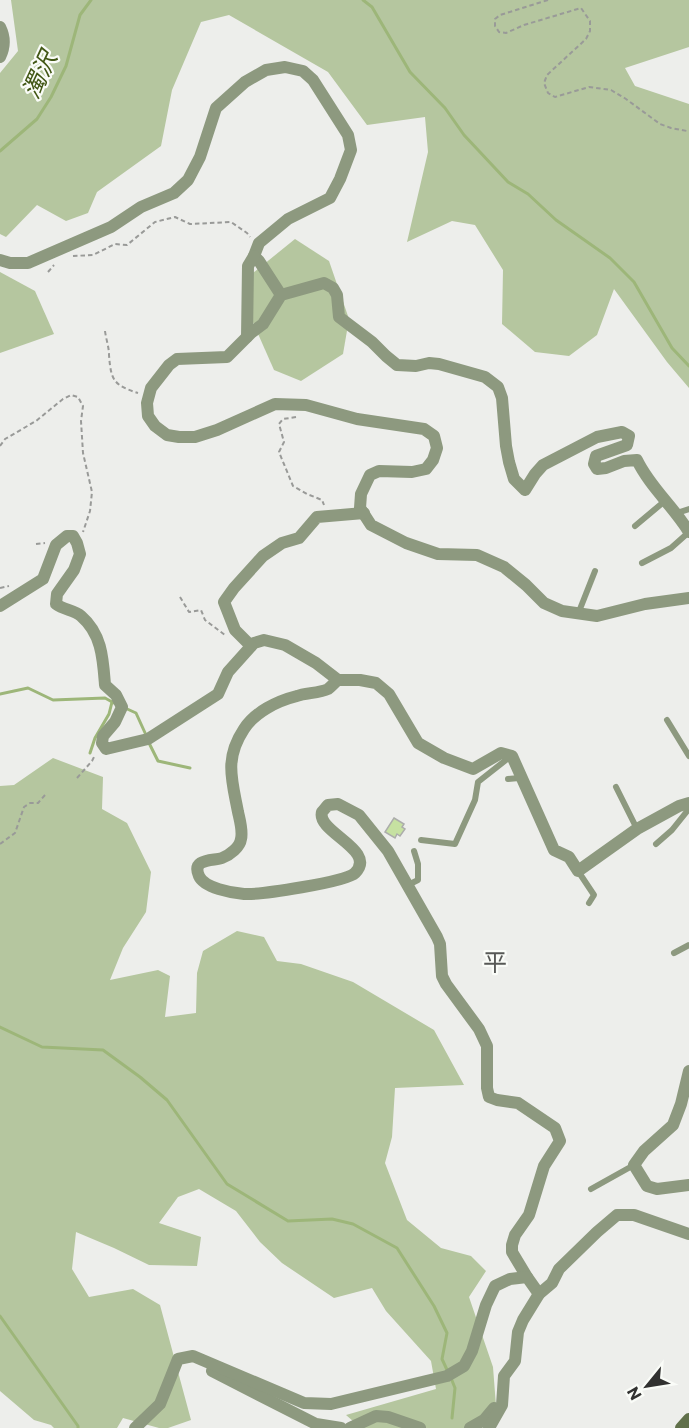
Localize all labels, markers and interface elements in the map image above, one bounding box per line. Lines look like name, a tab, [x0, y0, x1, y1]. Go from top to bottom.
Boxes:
water label: 濁沢	[15, 44, 63, 102]
district label: 平	[483, 947, 507, 976]
north arrow	[617, 1356, 677, 1416]
text: N	[622, 1384, 645, 1404]

